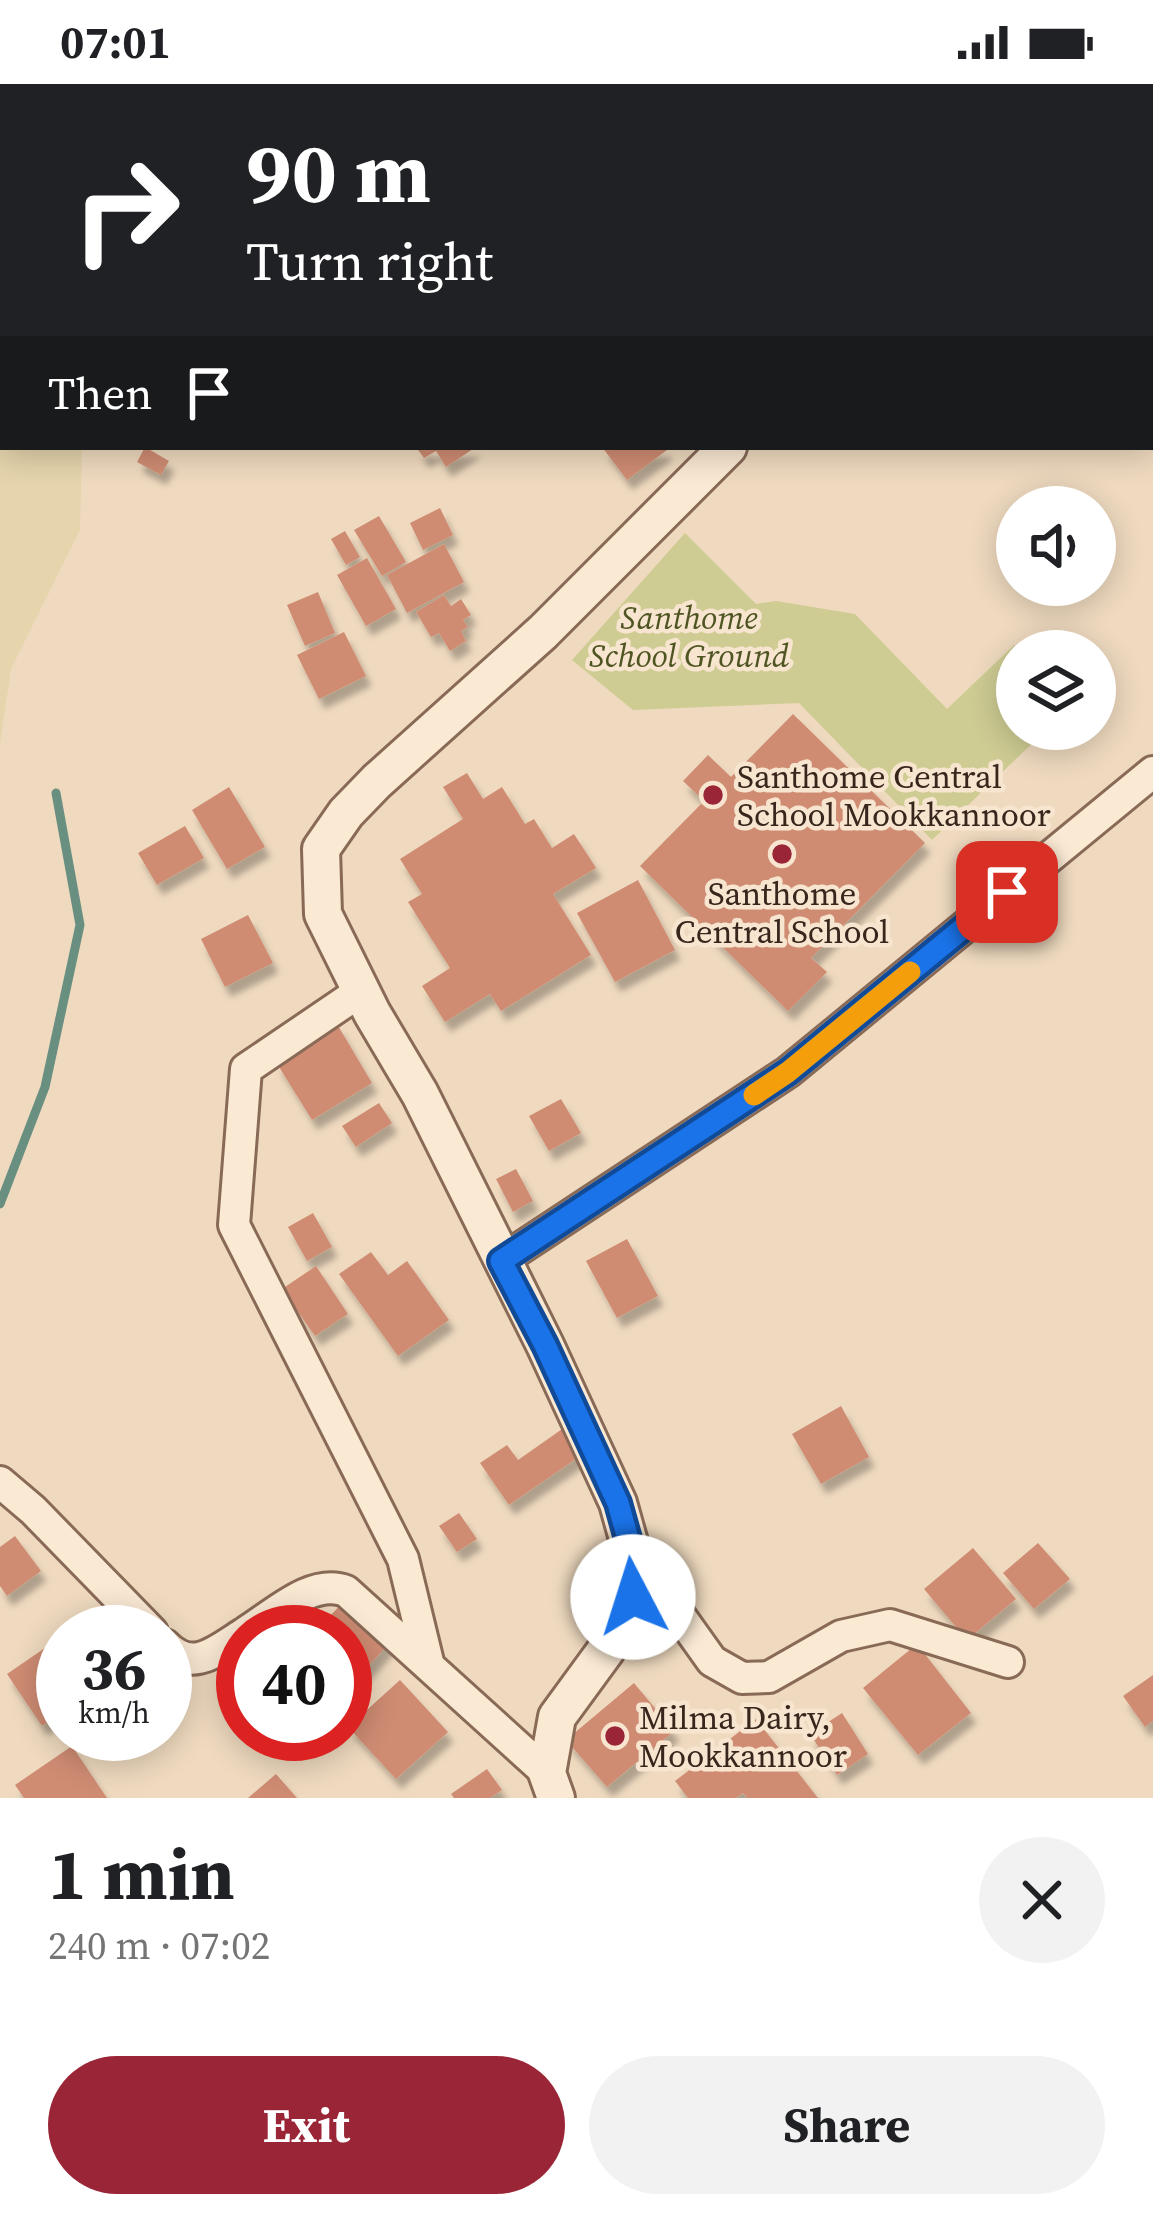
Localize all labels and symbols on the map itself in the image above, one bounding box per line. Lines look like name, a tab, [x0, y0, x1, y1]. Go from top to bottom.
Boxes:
park label: Santhome School Ground	[589, 595, 790, 678]
place label: Santhome Central School Mookkannoor	[737, 754, 1051, 837]
marker: Santhome Central School Mookkannoor	[700, 782, 726, 808]
marker: Santhome Central School	[769, 841, 795, 867]
pin	[956, 841, 1058, 943]
place label: Santhome Central School	[675, 871, 889, 954]
position arrow	[570, 1534, 696, 1660]
speed limit sign: 40	[216, 1605, 372, 1761]
place label: Milma Dairy, Mookkannoor	[639, 1695, 847, 1778]
marker: Milma Dairy, Mookkannoor	[602, 1723, 628, 1749]

